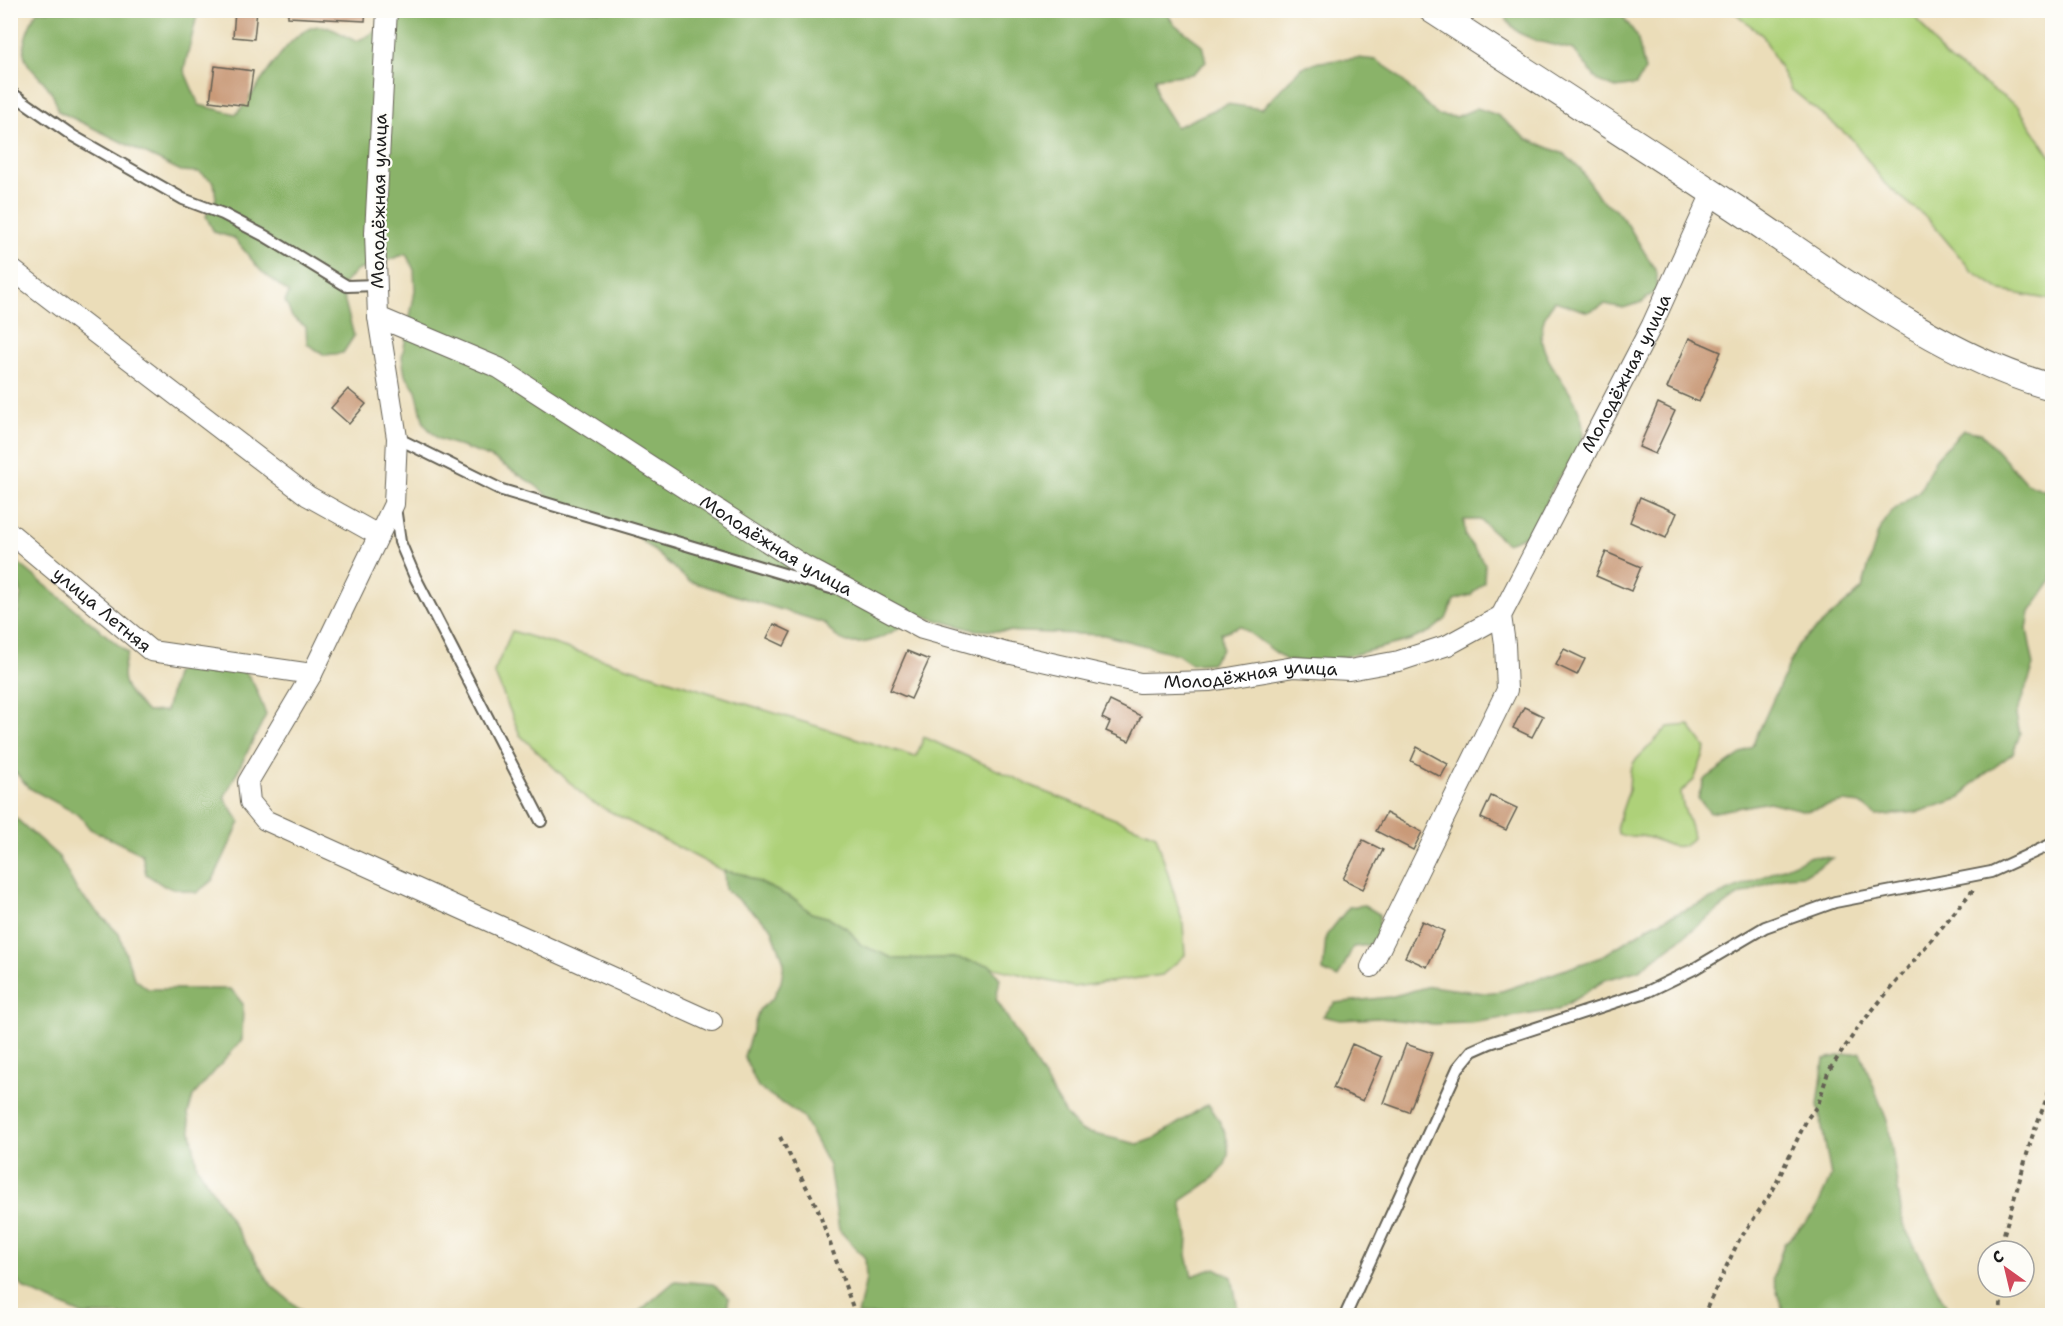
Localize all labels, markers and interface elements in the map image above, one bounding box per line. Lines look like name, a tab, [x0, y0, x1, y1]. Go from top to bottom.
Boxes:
street label: Молодёжная улица	[365, 113, 393, 289]
street label: Молодёжная улица	[1576, 290, 1677, 457]
street label: Молодёжная улица	[695, 489, 857, 602]
street label: улица Летняя	[48, 562, 156, 658]
street label: Молодёжная улица	[1163, 655, 1338, 694]
north arrow	[1976, 1239, 2036, 1299]
text: С	[1988, 1245, 2008, 1268]

